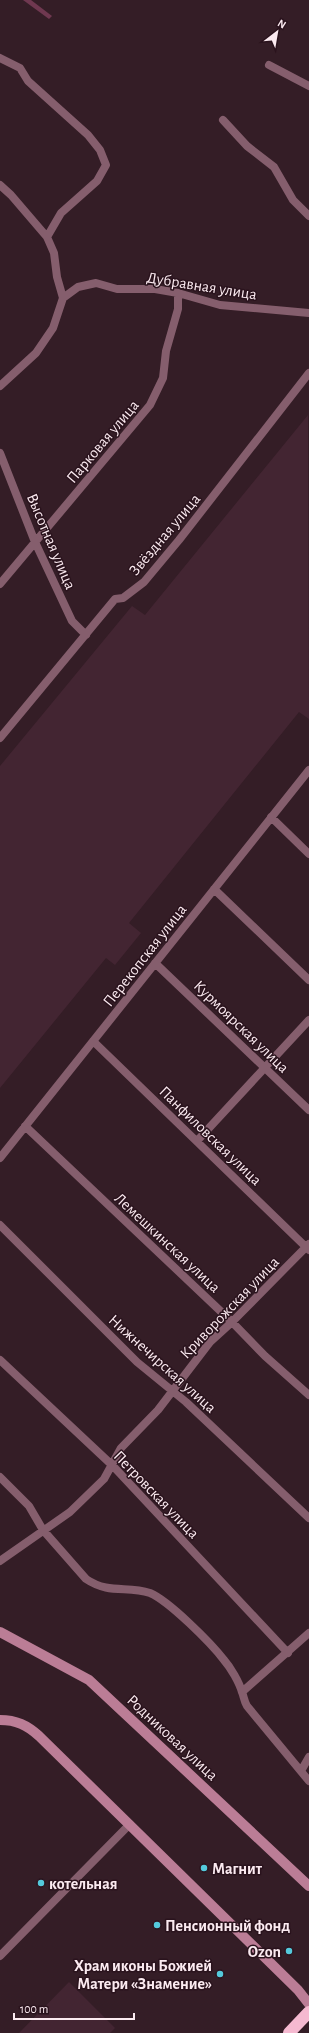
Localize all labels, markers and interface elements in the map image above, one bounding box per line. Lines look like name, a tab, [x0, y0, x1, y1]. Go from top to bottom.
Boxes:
north arrow	[257, 12, 297, 52]
text: N	[276, 17, 288, 31]
street label: Дубравная улица	[145, 269, 258, 304]
street label: Парковая улица	[64, 397, 143, 487]
street label: Высотная улица	[23, 491, 78, 592]
street label: Звёздная улица	[126, 491, 204, 579]
street label: Перекопская улица	[100, 902, 190, 1010]
street label: Курмоярская улица	[190, 978, 292, 1077]
street label: Панфиловская улица	[155, 1083, 264, 1189]
street label: Лемешкинская улица	[111, 1190, 223, 1296]
street label: Криворожская улица	[177, 1254, 283, 1362]
street label: Нижнечирская улица	[105, 1311, 219, 1417]
street label: Петровская улица	[110, 1448, 202, 1542]
street label: Родниковая улица	[123, 1692, 221, 1784]
place label: Магнит	[212, 1861, 263, 1877]
marker: Магнит	[199, 1863, 209, 1873]
place label: котельная	[49, 1876, 118, 1892]
marker: котельная	[36, 1878, 46, 1888]
place label: Пенсионный фонд	[165, 1918, 291, 1934]
marker: Пенсионный фонд	[152, 1920, 162, 1930]
place label: Ozon	[248, 1944, 281, 1960]
marker: Ozon	[284, 1946, 294, 1956]
place label: Храм иконы Божией Матери «Знамение»	[74, 1958, 212, 1992]
marker: Храм иконы Божией Матери «Знамение»	[215, 1969, 225, 1979]
scale bar	[14, 1995, 134, 2021]
text: 100 m	[20, 2003, 48, 2015]

